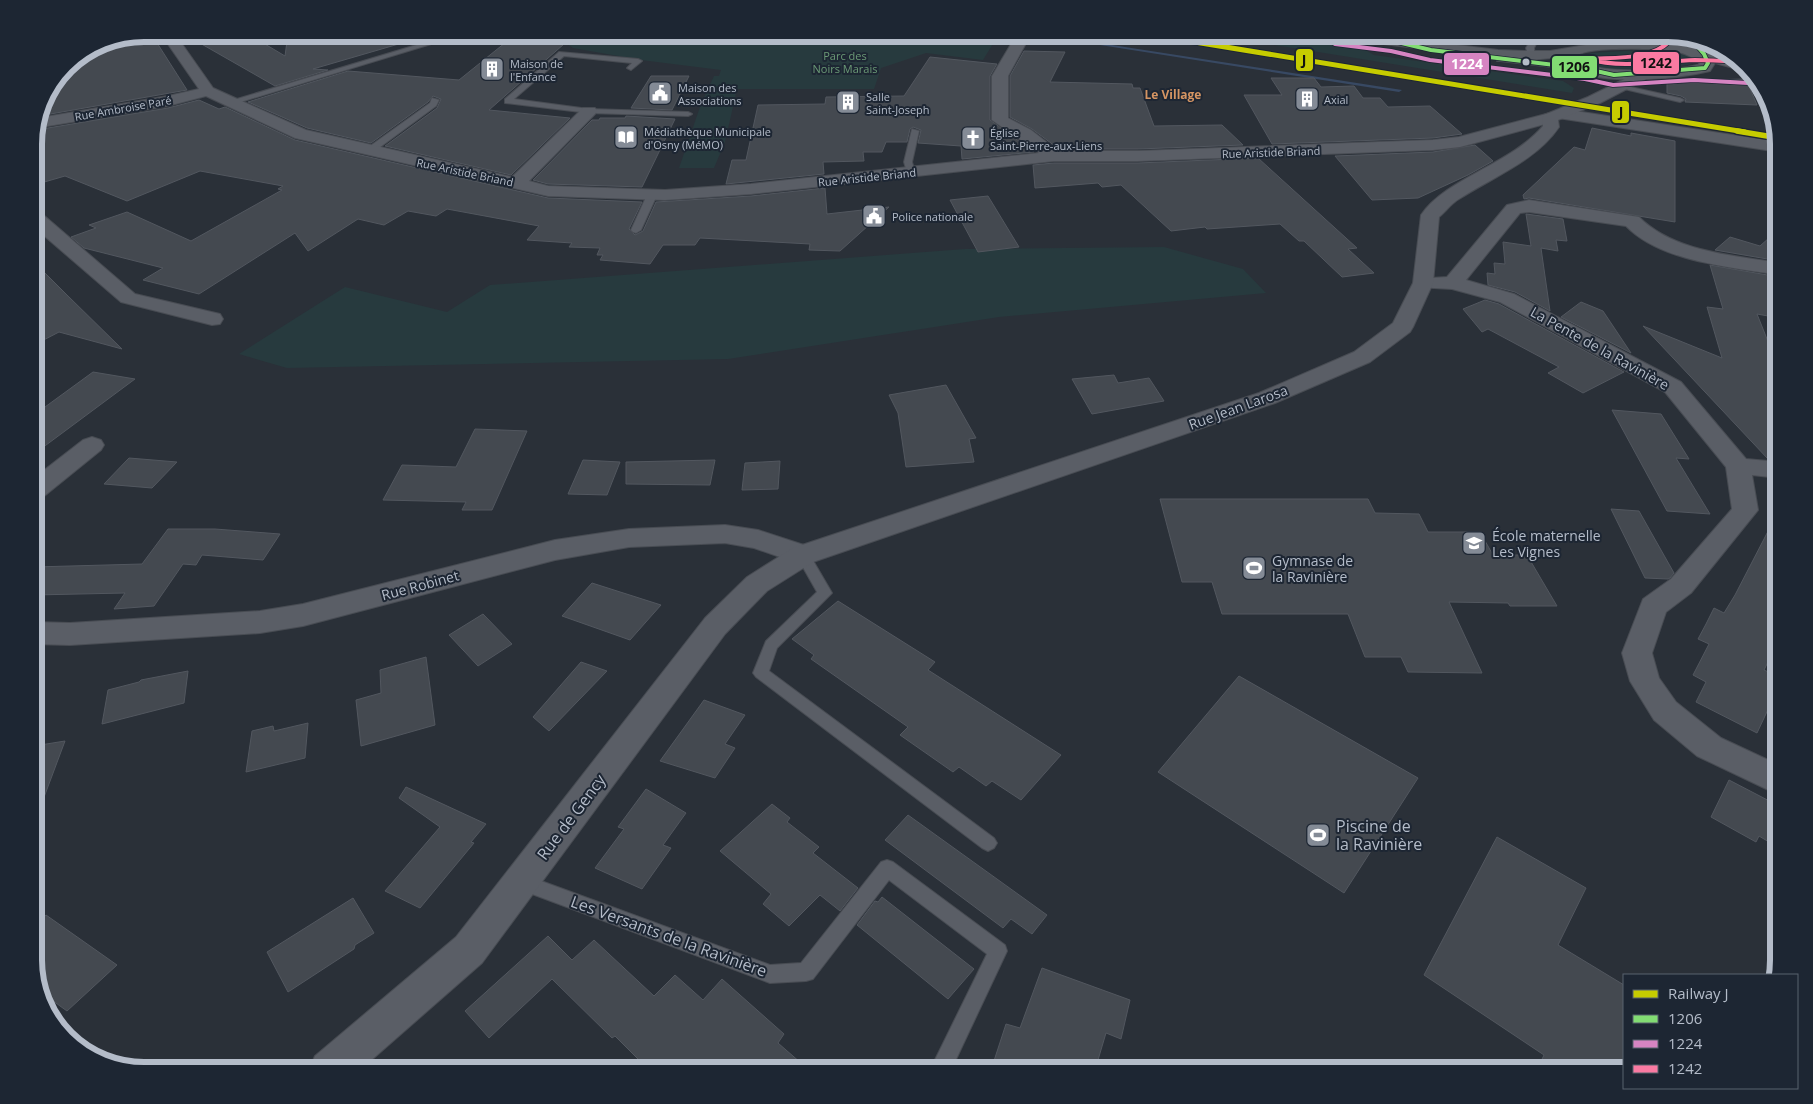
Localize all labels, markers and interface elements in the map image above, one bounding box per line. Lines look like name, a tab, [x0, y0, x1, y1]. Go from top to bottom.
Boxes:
park label: Parc des Noirs Marais	[813, 48, 877, 76]
line badge: J	[1295, 48, 1314, 72]
text: J	[1300, 50, 1306, 69]
line badge: 1242	[1632, 51, 1680, 75]
line badge: 1224	[1443, 52, 1490, 76]
text: 1242	[1640, 53, 1672, 72]
text: 1224	[1451, 54, 1483, 73]
line badge: 1206	[1551, 55, 1598, 79]
building icon: Maison de l'Enfance	[479, 56, 505, 82]
place label: Maison de l'Enfance	[510, 56, 563, 84]
unlabelled marker	[1521, 57, 1531, 67]
text: 1206	[1558, 57, 1590, 76]
public building icon: Maison des Associations	[647, 80, 673, 106]
place label: Maison des Associations	[678, 80, 742, 108]
district label: Le Village	[1145, 86, 1201, 103]
building icon: Axial	[1294, 86, 1320, 112]
building icon: Salle Saint-Joseph	[835, 89, 861, 115]
place label: Salle Saint-Joseph	[866, 89, 930, 117]
street label: Rue Ambroise Paré	[73, 92, 173, 124]
place label: Axial	[1324, 92, 1348, 107]
line badge: J	[1611, 100, 1630, 124]
text: J	[1617, 102, 1623, 121]
library icon: Médiathèque Municipale d'Osny (MéMO)	[613, 124, 639, 150]
place label: Médiathèque Municipale d'Osny (MéMO)	[644, 124, 771, 152]
church icon: Église Saint-Pierre-aux-Liens	[960, 125, 986, 151]
place label: Église Saint-Pierre-aux-Liens	[990, 125, 1102, 153]
street label: Rue Aristide Briand	[1222, 143, 1320, 161]
street label: Rue Aristide Briand	[415, 154, 515, 190]
street label: Rue Aristide Briand	[817, 164, 917, 190]
public building icon: Police nationale	[861, 203, 887, 229]
place label: Police nationale	[892, 209, 973, 224]
street label: La Pente de la Ravinière	[1527, 302, 1673, 394]
street label: Rue Jean Larosa	[1186, 380, 1290, 434]
place label: École maternelle Les Vignes	[1492, 526, 1601, 561]
school or university icon: École maternelle Les Vignes	[1461, 530, 1487, 556]
place label: Gymnase de la Ravinière	[1272, 551, 1353, 586]
sports icon: Gymnase de la Ravinière	[1241, 555, 1267, 581]
street label: Rue Robinet	[379, 566, 461, 604]
street label: Rue de Gency	[532, 769, 611, 864]
place label: Piscine de la Ravinière	[1336, 815, 1422, 855]
sports icon: Piscine de la Ravinière	[1305, 822, 1331, 848]
street label: Les Versants de la Ravinière	[568, 890, 770, 982]
legend	[1623, 974, 1798, 1089]
text: Railway J	[1668, 983, 1729, 1003]
text: 1206	[1668, 1008, 1702, 1028]
text: 1224	[1668, 1033, 1703, 1053]
text: 1242	[1668, 1058, 1702, 1078]

